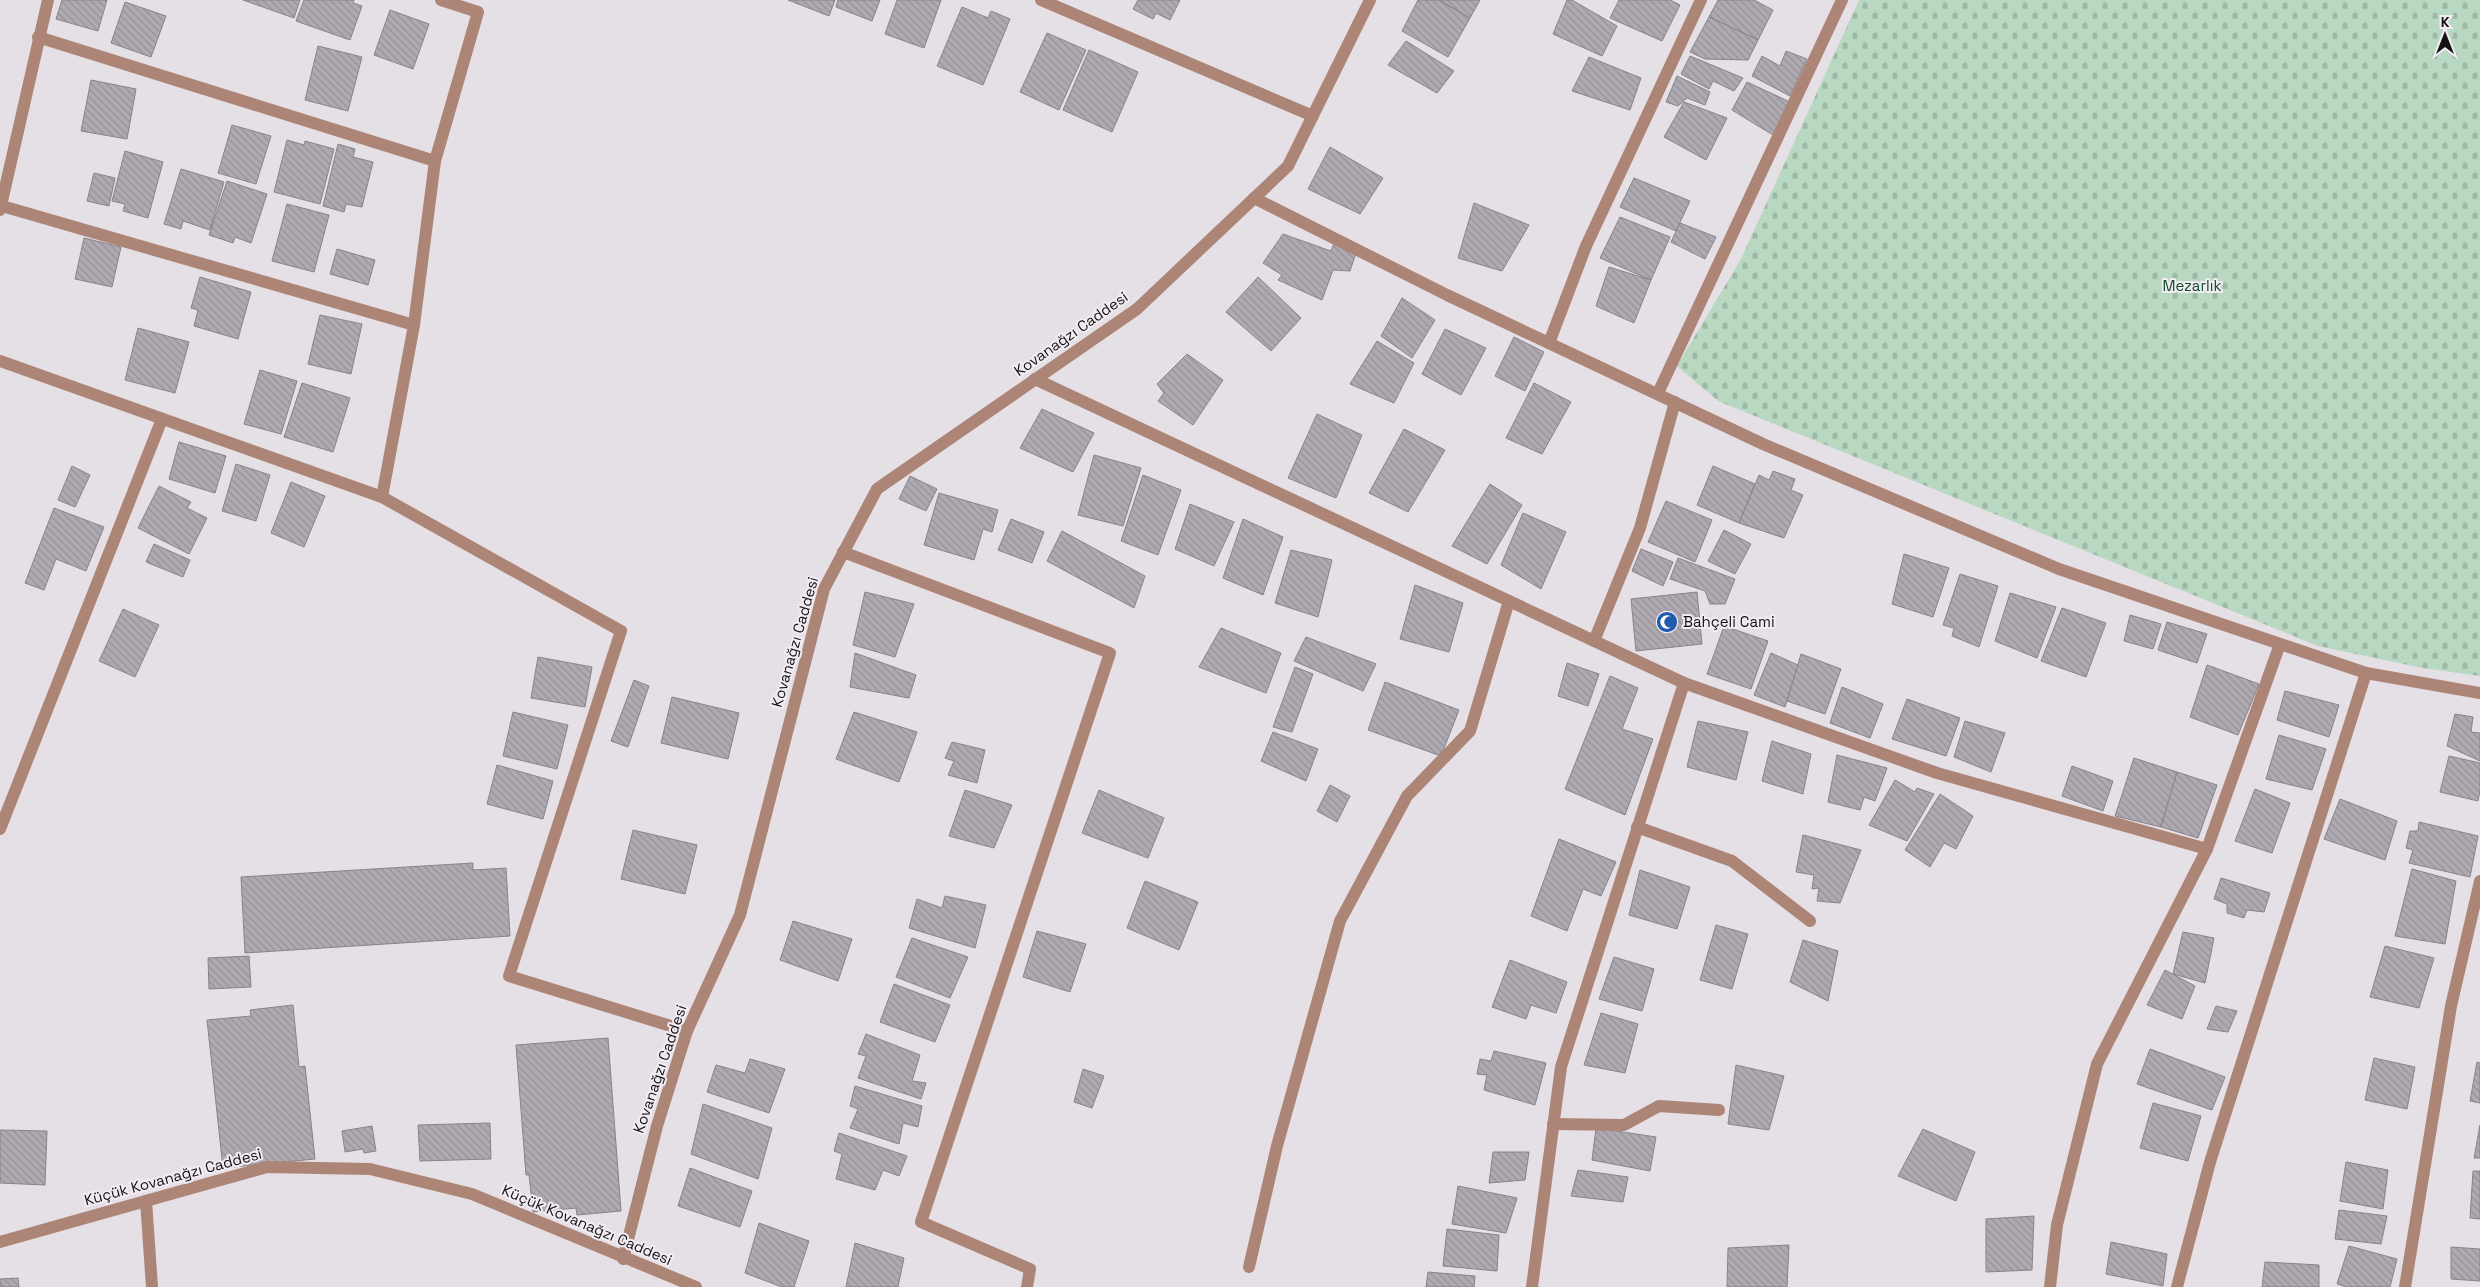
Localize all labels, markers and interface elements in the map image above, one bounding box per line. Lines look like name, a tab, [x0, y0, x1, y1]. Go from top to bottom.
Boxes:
north arrow	[2420, 10, 2470, 60]
text: K	[2441, 13, 2450, 31]
park label: Mezarlık	[2162, 276, 2222, 295]
street label: Kovanağzı Caddesi	[1010, 287, 1131, 380]
street label: Kovanağzı Caddesi	[767, 574, 822, 709]
mosque icon: Bahçeli Cami	[1655, 610, 1679, 634]
place label: Bahçeli Cami	[1683, 612, 1775, 631]
street label: Kovanağzı Caddesi	[629, 1002, 690, 1136]
street label: Küçük Kovanağzı Caddesi	[82, 1144, 264, 1209]
street label: Küçük Kovanağzı Caddesi	[499, 1180, 675, 1269]

